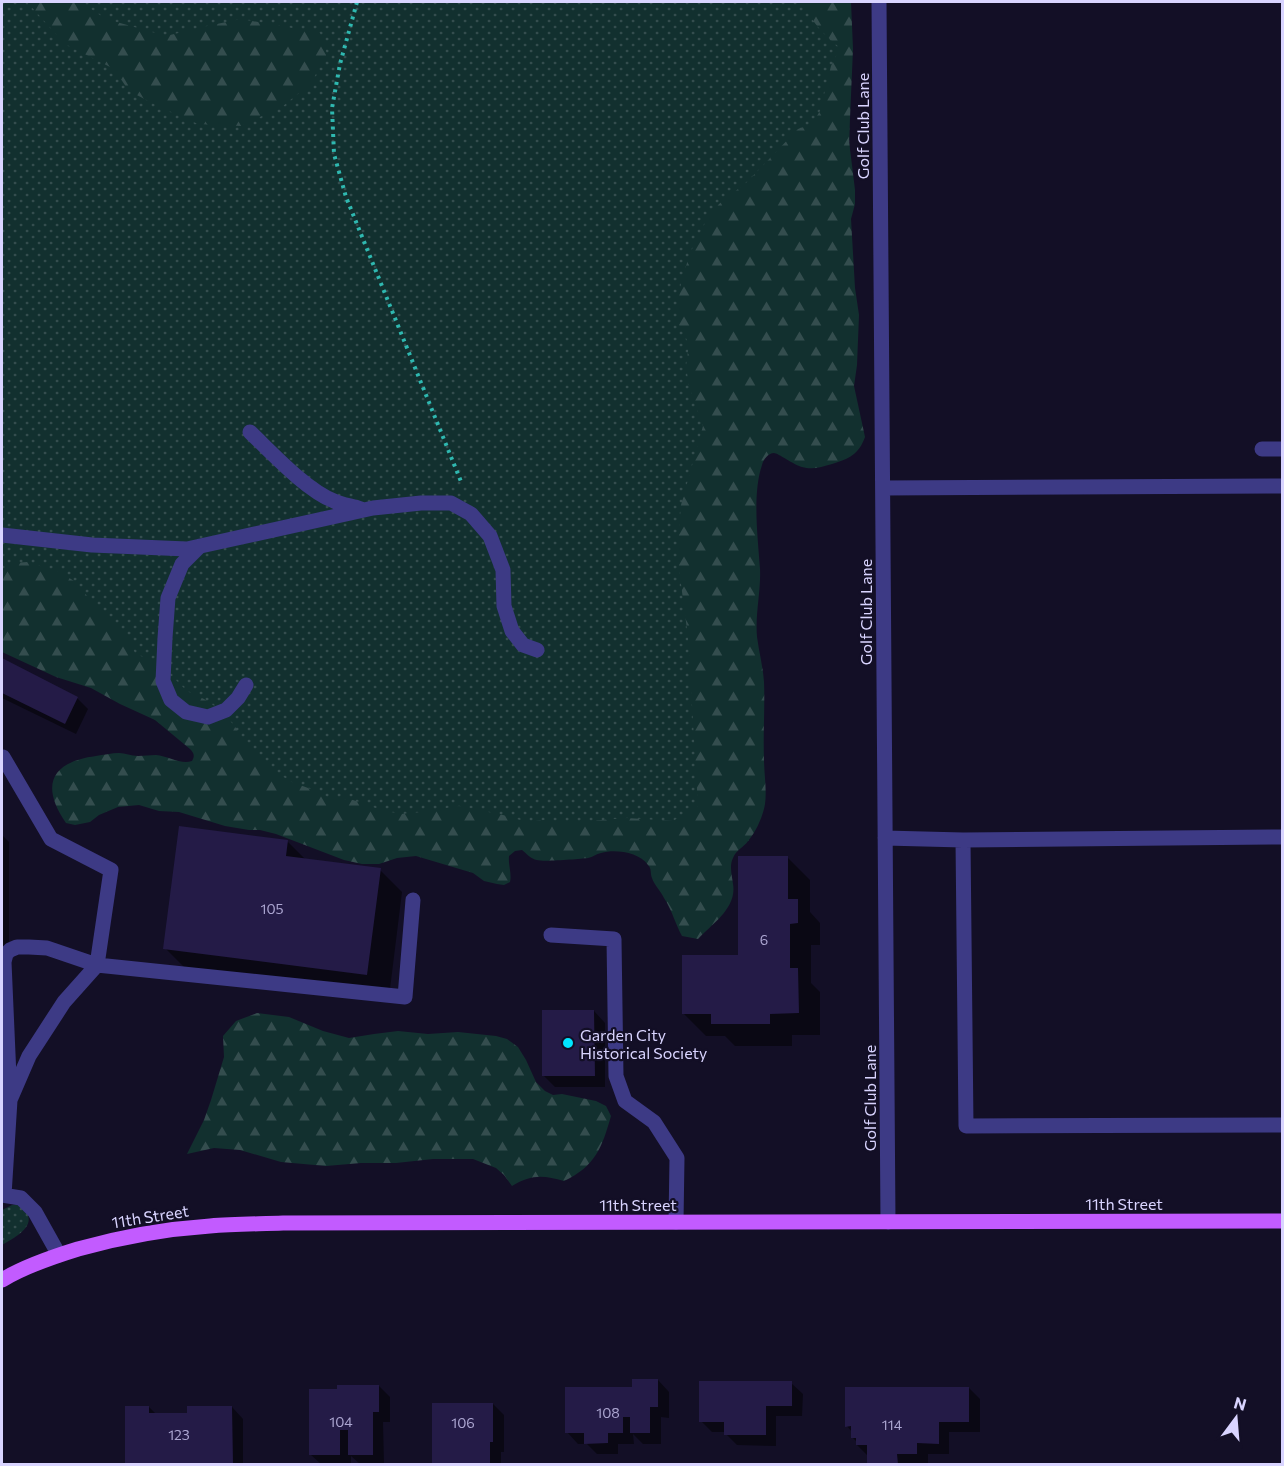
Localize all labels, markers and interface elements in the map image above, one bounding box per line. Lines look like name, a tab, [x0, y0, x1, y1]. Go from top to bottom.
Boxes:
street label: Golf Club Lane	[853, 73, 872, 179]
street label: Golf Club Lane	[856, 559, 875, 665]
house number: 105	[260, 900, 284, 917]
house number: 6	[760, 931, 768, 948]
place label: Garden City Historical Society	[580, 1025, 707, 1062]
marker: Garden City Historical Society	[561, 1036, 575, 1050]
street label: Golf Club Lane	[860, 1045, 879, 1151]
street label: 11th Street	[1085, 1194, 1163, 1213]
street label: 11th Street	[599, 1195, 677, 1214]
street label: 11th Street	[110, 1200, 190, 1231]
north arrow	[1206, 1388, 1266, 1448]
text: N	[1232, 1392, 1249, 1414]
house number: 108	[596, 1404, 620, 1421]
house number: 104	[329, 1413, 353, 1430]
house number: 106	[451, 1414, 475, 1431]
house number: 114	[882, 1416, 903, 1433]
house number: 123	[168, 1426, 190, 1443]

